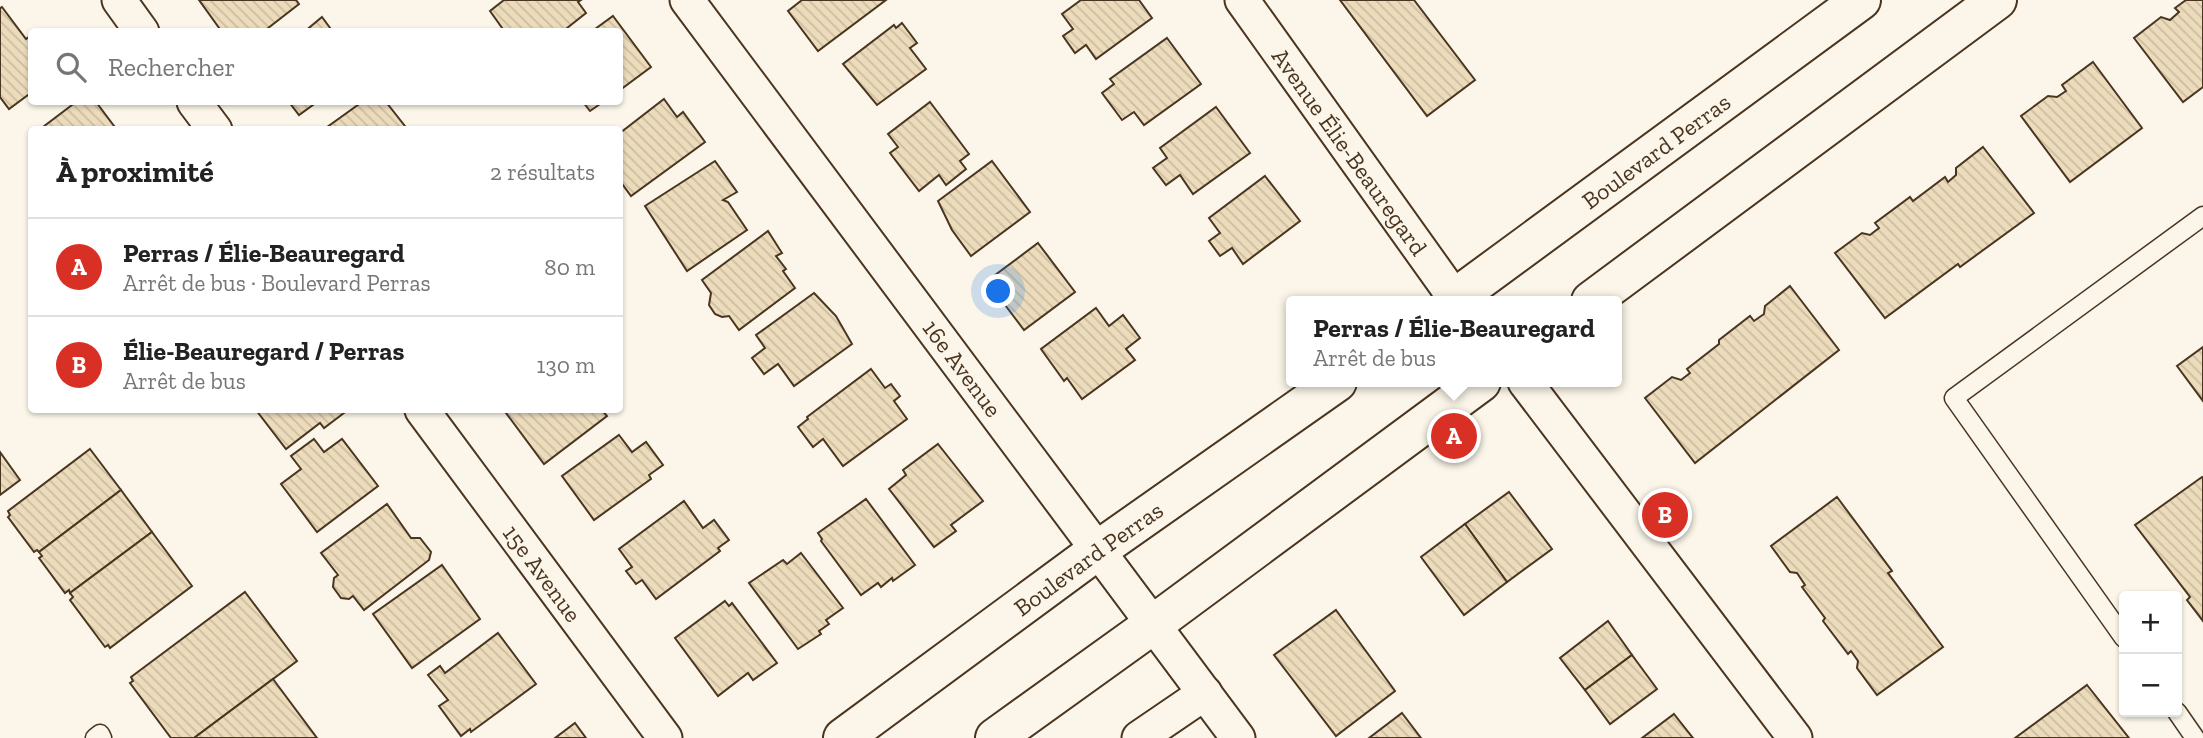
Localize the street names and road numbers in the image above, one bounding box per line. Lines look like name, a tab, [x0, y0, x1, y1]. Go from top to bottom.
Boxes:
street label: Avenue Élie-Beauregard	[1266, 42, 1434, 261]
street label: Boulevard Perras	[1576, 87, 1736, 215]
street label: 16e Avenue	[917, 314, 1009, 422]
street label: Boulevard Perras	[1008, 495, 1168, 622]
street label: 15e Avenue	[497, 519, 588, 627]

